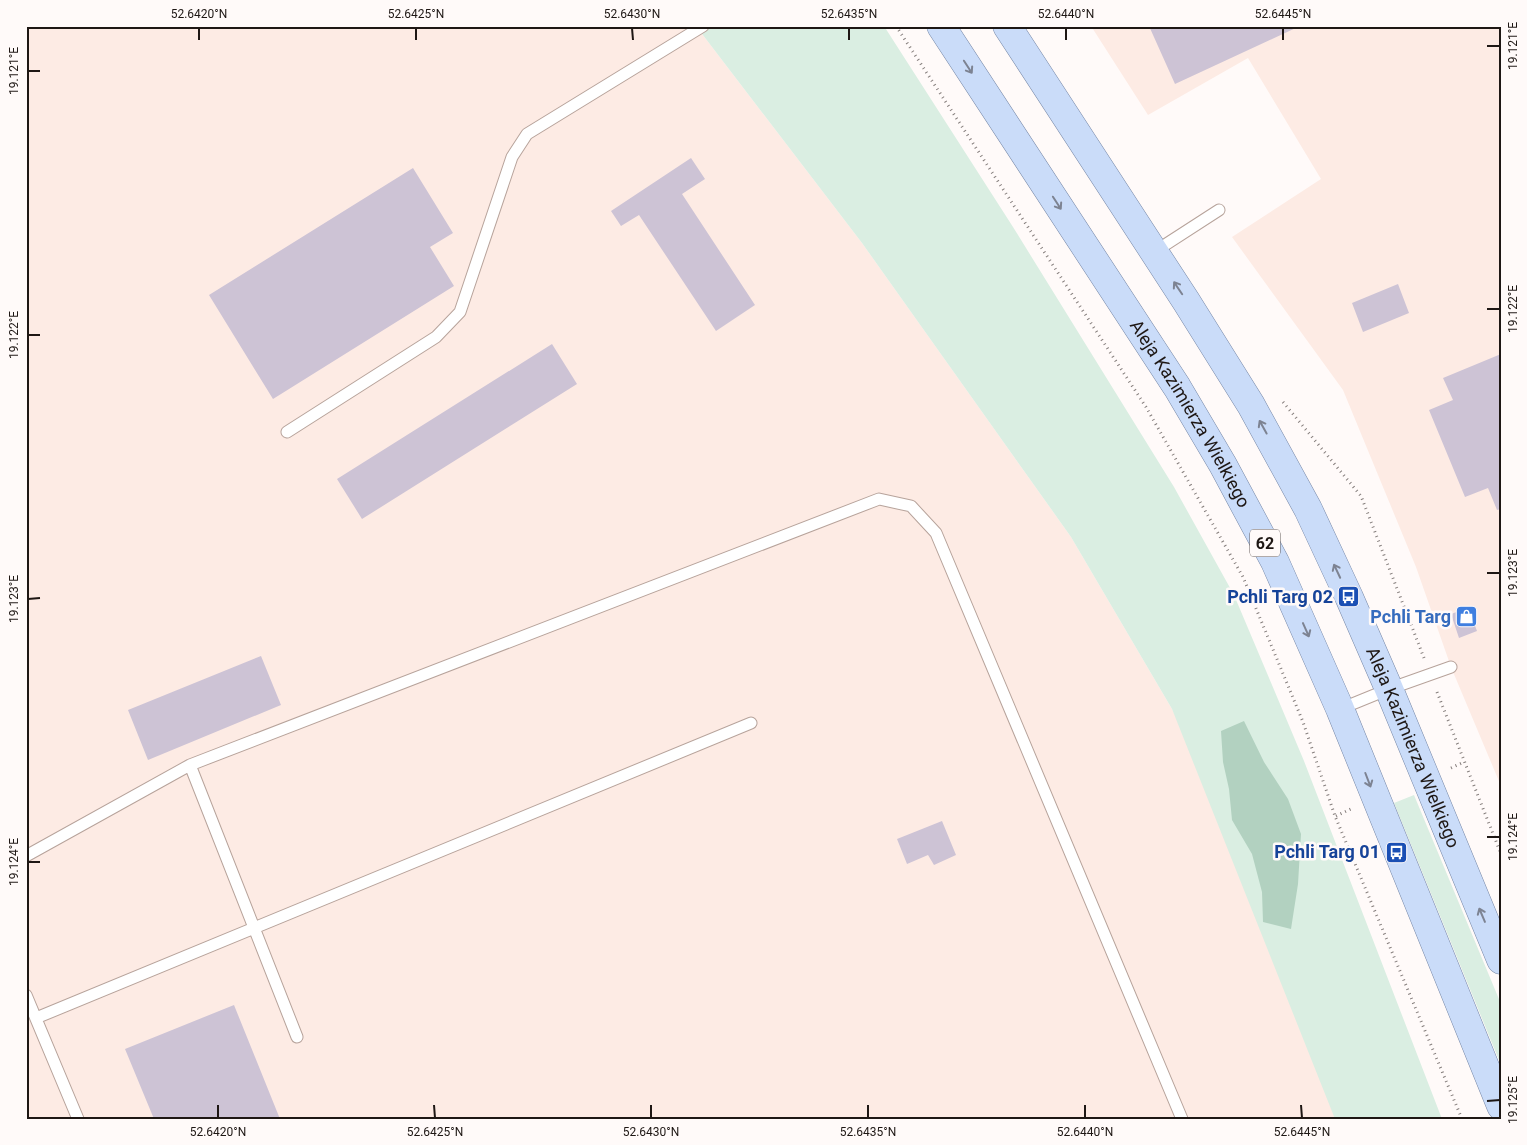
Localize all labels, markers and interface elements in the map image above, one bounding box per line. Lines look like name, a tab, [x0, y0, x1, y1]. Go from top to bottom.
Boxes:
text: 52.6420°N	[171, 7, 227, 21]
text: 52.6425°N	[388, 7, 444, 21]
text: 52.6430°N	[604, 7, 660, 21]
text: 52.6435°N	[821, 7, 877, 21]
text: 52.6440°N	[1038, 7, 1094, 21]
text: 52.6445°N	[1255, 7, 1311, 21]
text: 19.121°E	[1506, 22, 1520, 70]
text: 19.121°E	[7, 47, 21, 95]
one-way arrow	[963, 60, 973, 74]
one-way arrow	[1052, 196, 1062, 210]
one-way arrow	[1173, 282, 1183, 296]
text: 19.122°E	[1506, 285, 1520, 333]
text: 19.122°E	[7, 311, 21, 359]
street label: Aleja Kazimierza Wielkiego	[1126, 316, 1255, 511]
one-way arrow	[1258, 420, 1267, 435]
road number: 62	[1250, 530, 1280, 556]
text: 19.123°E	[1506, 549, 1520, 597]
one-way arrow	[1332, 564, 1341, 579]
text: 19.123°E	[7, 575, 21, 623]
bus stop icon: Pchli Targ 02	[1337, 585, 1361, 609]
place label: Pchli Targ 02	[1227, 586, 1333, 607]
shop icon: Pchli Targ	[1455, 605, 1479, 629]
place label: Pchli Targ	[1370, 606, 1451, 627]
one-way arrow	[1301, 622, 1311, 637]
street label: Aleja Kazimierza Wielkiego	[1362, 644, 1464, 851]
one-way arrow	[1364, 773, 1373, 788]
text: 19.124°E	[1506, 813, 1520, 861]
text: 19.124°E	[7, 838, 21, 886]
bus stop icon: Pchli Targ 01	[1384, 840, 1408, 864]
place label: Pchli Targ 01	[1274, 841, 1380, 862]
one-way arrow	[1477, 907, 1486, 923]
text: 19.125°E	[1506, 1076, 1520, 1124]
text: 52.6420°N	[190, 1125, 246, 1139]
text: 52.6425°N	[407, 1125, 463, 1139]
text: 52.6430°N	[623, 1125, 679, 1139]
text: 52.6435°N	[840, 1125, 896, 1139]
text: 52.6440°N	[1057, 1125, 1113, 1139]
text: 52.6445°N	[1274, 1125, 1330, 1139]

